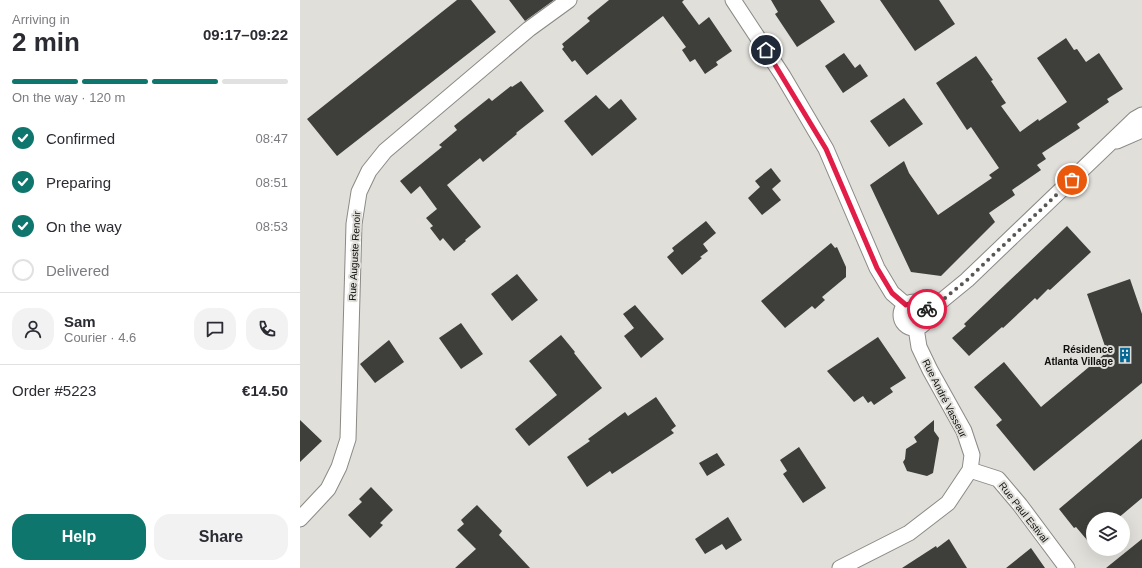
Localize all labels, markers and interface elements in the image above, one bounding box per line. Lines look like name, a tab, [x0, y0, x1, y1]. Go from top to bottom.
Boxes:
text: Arriving in	[12, 12, 70, 27]
text: 09:17–09:22	[203, 26, 288, 43]
text: 2 min	[12, 27, 80, 57]
pin	[749, 33, 783, 67]
icon: home	[755, 39, 777, 61]
text: On the way · 120 m	[12, 90, 125, 105]
icon: check	[12, 127, 34, 149]
text: Confirmed	[46, 130, 115, 147]
text: 08:47	[255, 131, 288, 146]
pin	[1055, 163, 1089, 197]
icon: bag	[1061, 169, 1083, 191]
icon: check	[12, 171, 34, 193]
text: Preparing	[46, 174, 111, 191]
text: 08:51	[255, 175, 288, 190]
street label: Rue Auguste Renoir	[347, 210, 362, 301]
icon: check	[12, 215, 34, 237]
text: On the way	[46, 218, 122, 235]
text: 08:53	[255, 219, 288, 234]
text: Delivered	[46, 262, 109, 279]
courier	[907, 289, 947, 329]
icon: bike	[916, 298, 938, 320]
button: person	[12, 308, 54, 350]
button: chat	[194, 308, 236, 350]
button: phone	[246, 308, 288, 350]
text: Sam	[64, 313, 96, 330]
text: Courier · 4.6	[64, 330, 136, 345]
place label: Résidence Atlanta Village	[1044, 344, 1113, 367]
building icon: Résidence Atlanta Village	[1116, 346, 1134, 364]
street label: Rue André Vasseur	[920, 357, 969, 440]
text: Order #5223	[12, 382, 96, 399]
text: €14.50	[242, 382, 288, 399]
street label: Rue Paul Estival	[997, 480, 1051, 545]
map controls	[1086, 512, 1130, 556]
button: layers	[1086, 512, 1130, 556]
button: Help	[12, 514, 146, 560]
button: Share	[154, 514, 288, 560]

